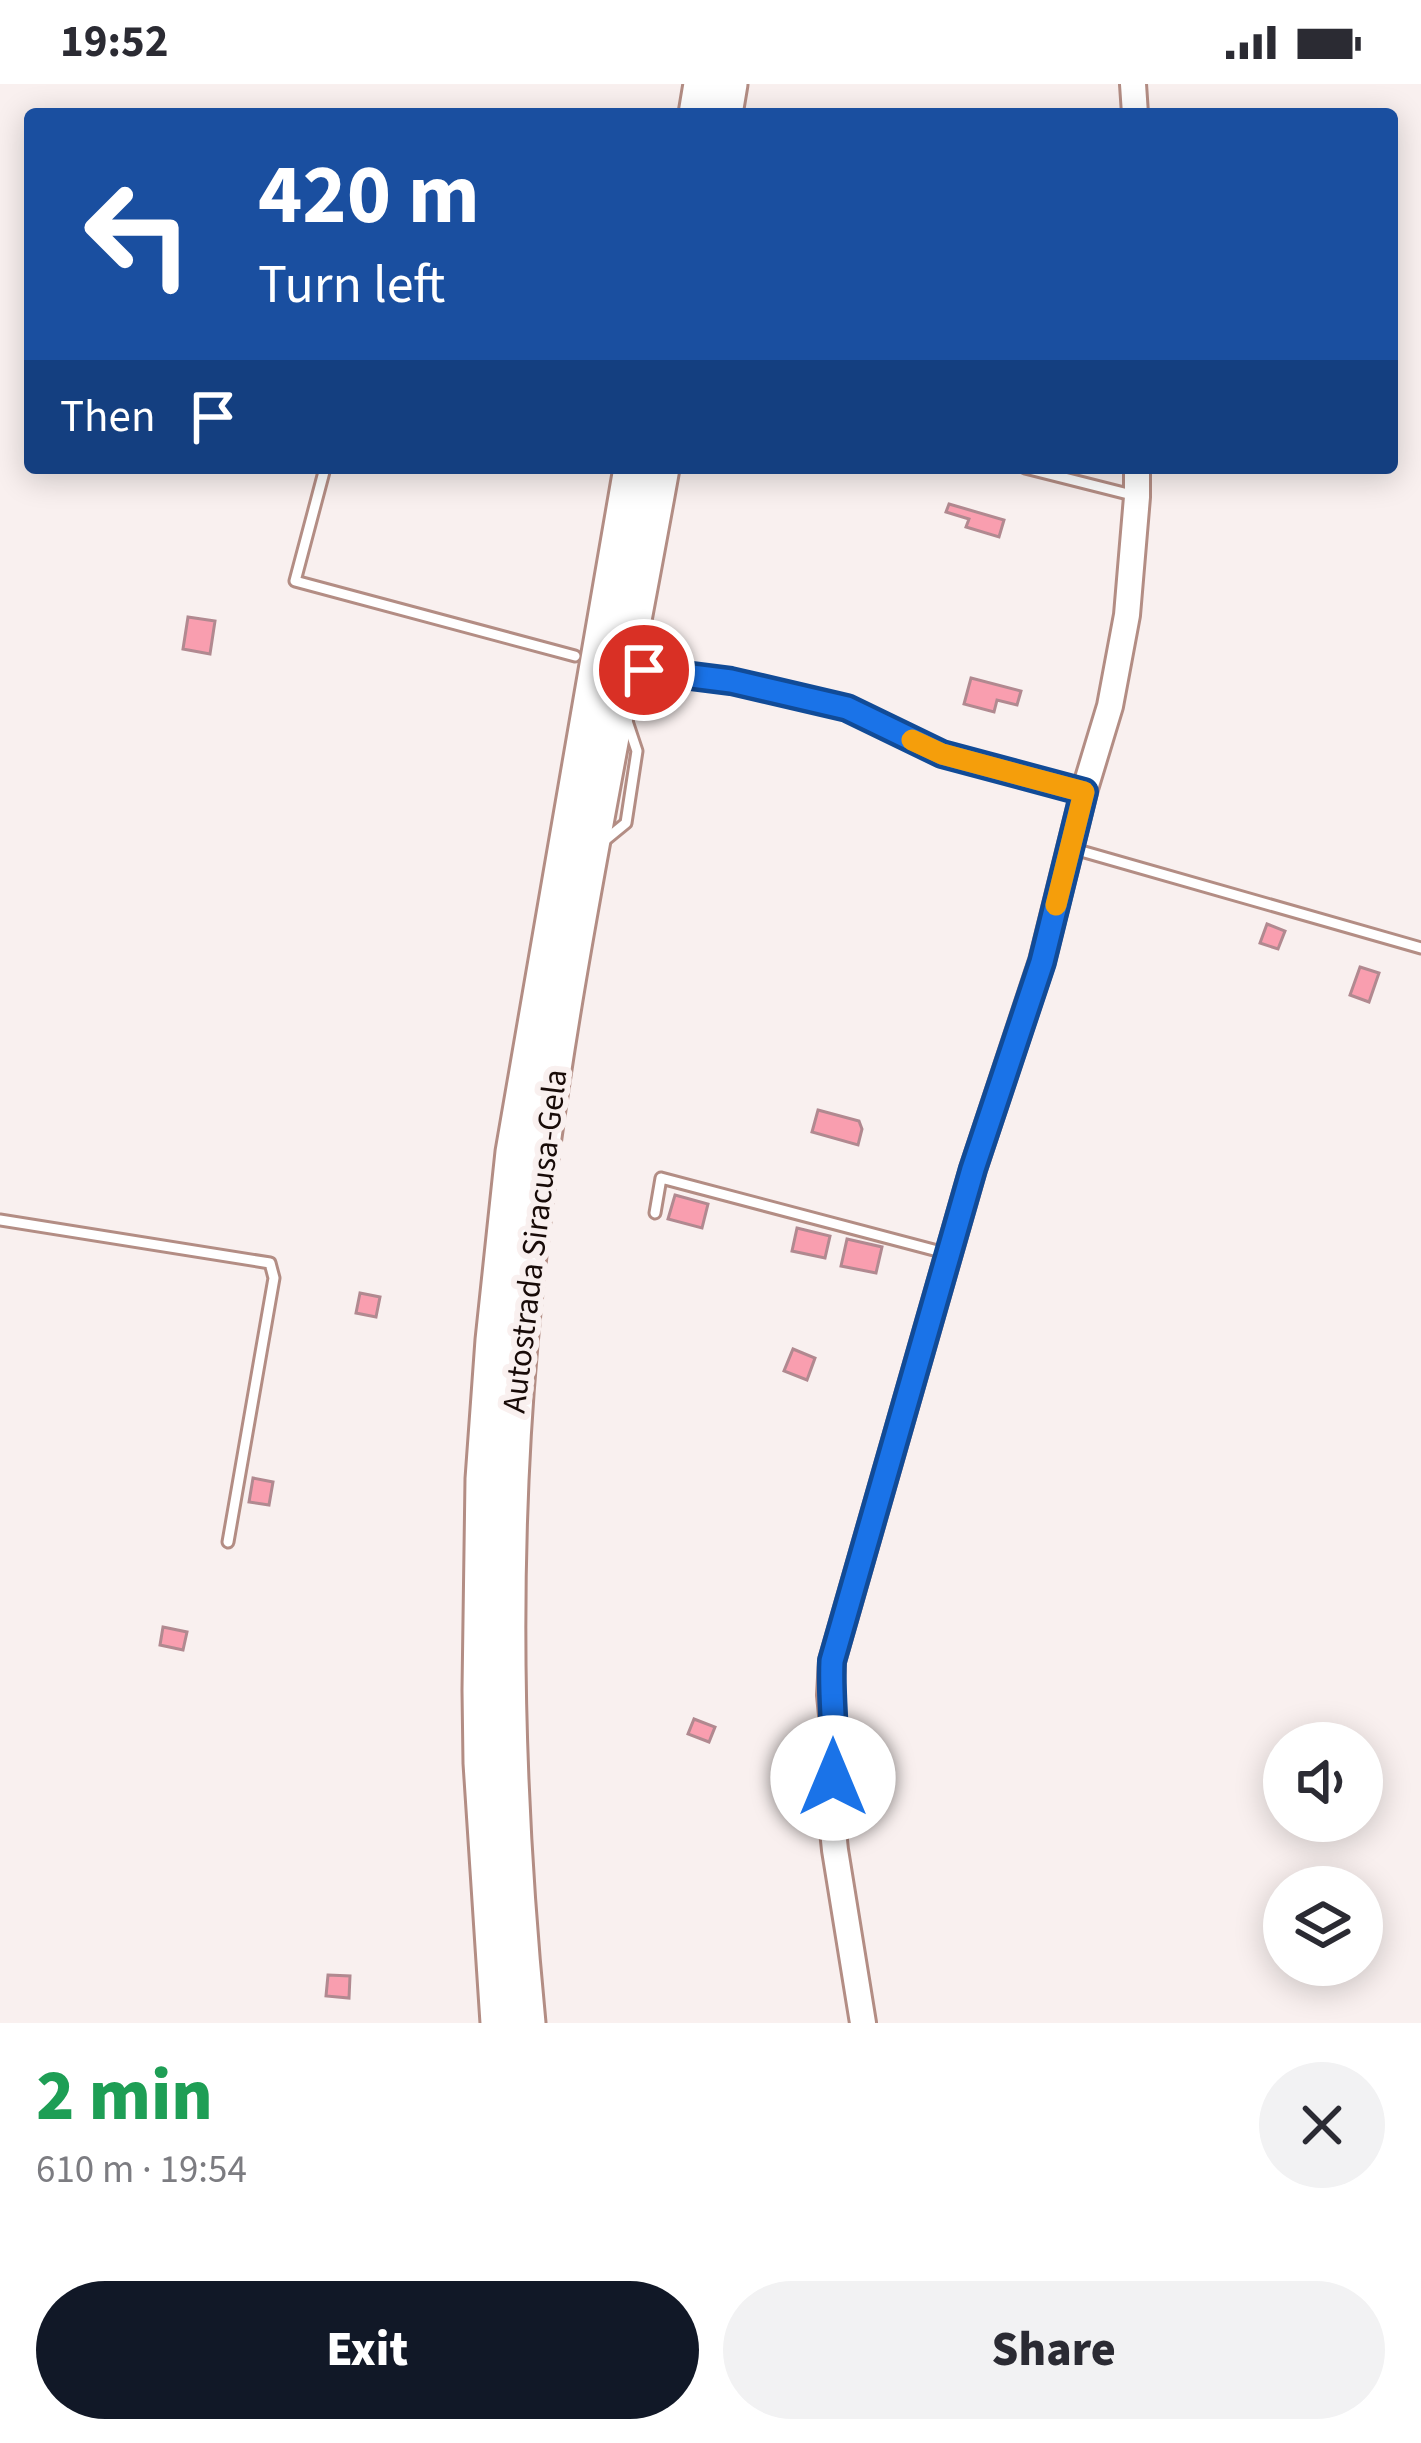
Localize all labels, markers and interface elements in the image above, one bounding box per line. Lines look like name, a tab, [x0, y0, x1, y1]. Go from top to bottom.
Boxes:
text: 19:52	[60, 10, 169, 74]
text: 420 m	[258, 136, 480, 256]
icon: left	[60, 156, 216, 312]
text: Turn left	[258, 247, 445, 324]
icon: arrive	[180, 384, 246, 450]
text: Then	[60, 385, 156, 449]
pin	[593, 619, 695, 721]
icon: arrive	[611, 637, 677, 703]
street label: Autostrada Siracusa-Gela	[491, 1066, 579, 1416]
position arrow	[770, 1715, 896, 1841]
map controls	[1263, 1722, 1383, 1986]
button: sound	[1263, 1722, 1383, 1842]
button: layers	[1263, 1866, 1383, 1986]
text: 2 min	[36, 2045, 213, 2148]
button: close	[1259, 2062, 1385, 2188]
text: 610 m · 19:54	[36, 2142, 247, 2198]
button: Exit	[36, 2281, 699, 2419]
button: Share	[723, 2281, 1385, 2419]

